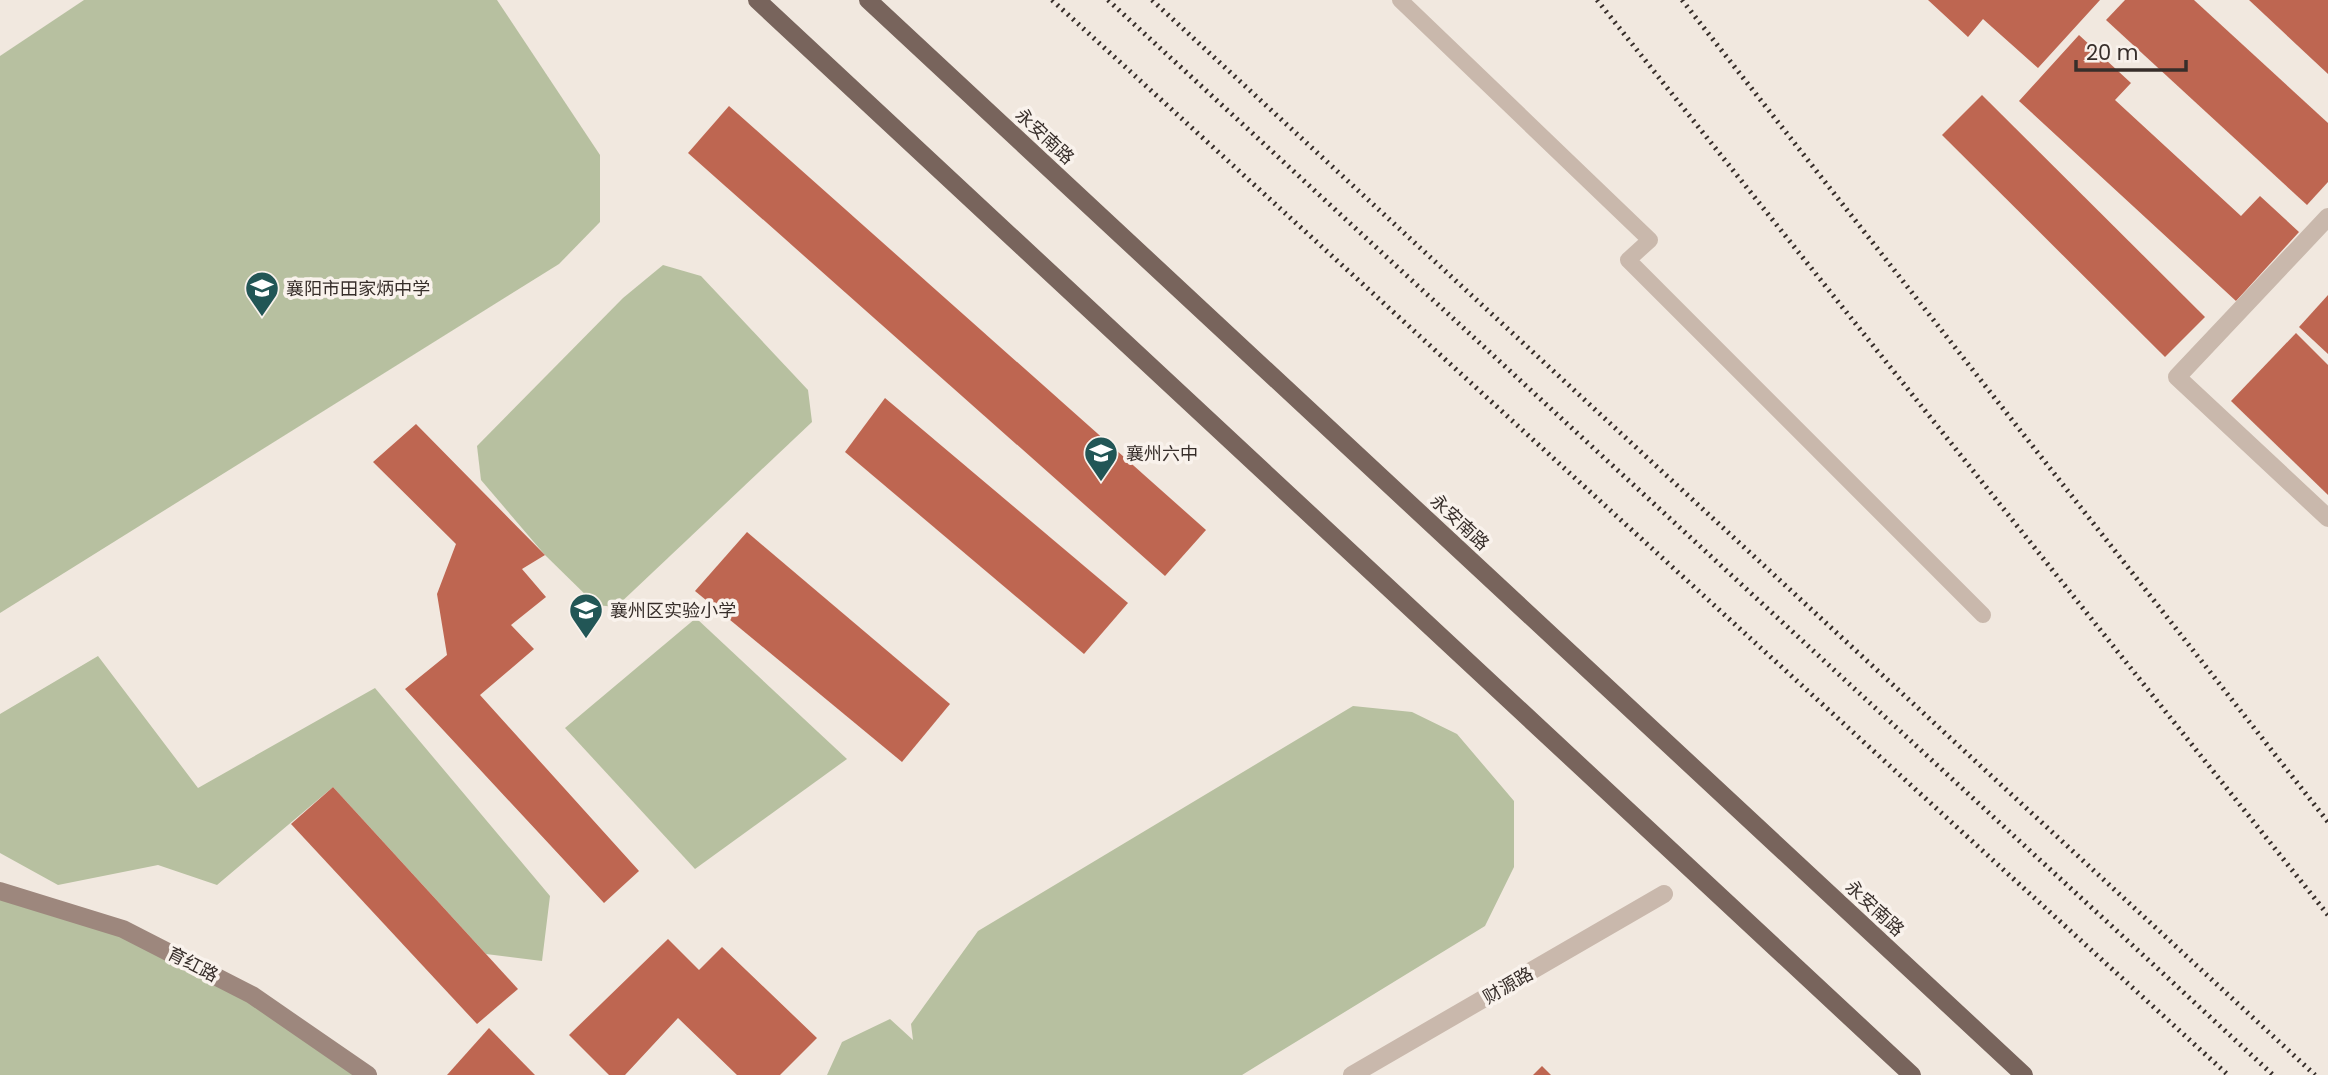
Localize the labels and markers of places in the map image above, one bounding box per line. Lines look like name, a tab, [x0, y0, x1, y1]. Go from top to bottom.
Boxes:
school or university icon: 襄阳市田家炳中学	[243, 269, 281, 318]
place label: 襄阳市田家炳中学	[286, 276, 430, 301]
school or university icon: 襄州六中	[1082, 434, 1120, 483]
place label: 襄州六中	[1126, 441, 1198, 466]
school or university icon: 襄州区实验小学	[567, 591, 605, 640]
place label: 襄州区实验小学	[610, 598, 736, 623]

